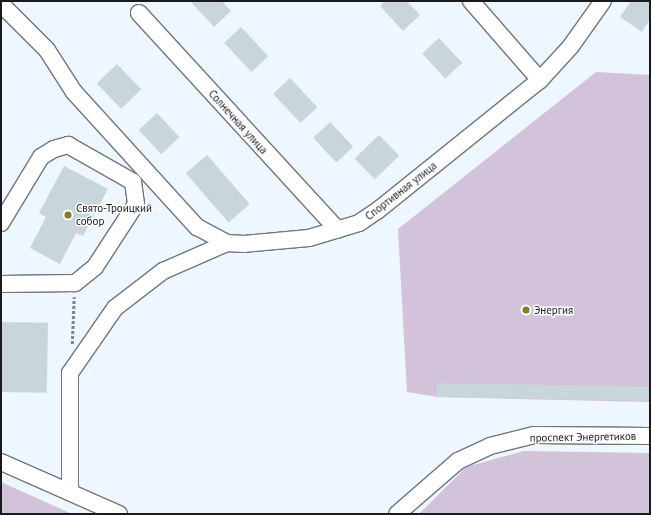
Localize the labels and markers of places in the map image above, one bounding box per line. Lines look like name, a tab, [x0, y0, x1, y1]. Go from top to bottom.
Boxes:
place label: Свято-Троицкий собор	[76, 202, 152, 228]
marker: Свято-Троицкий собор	[63, 210, 73, 220]
place label: Энергия	[534, 303, 573, 317]
marker: Энергия	[521, 305, 531, 315]

